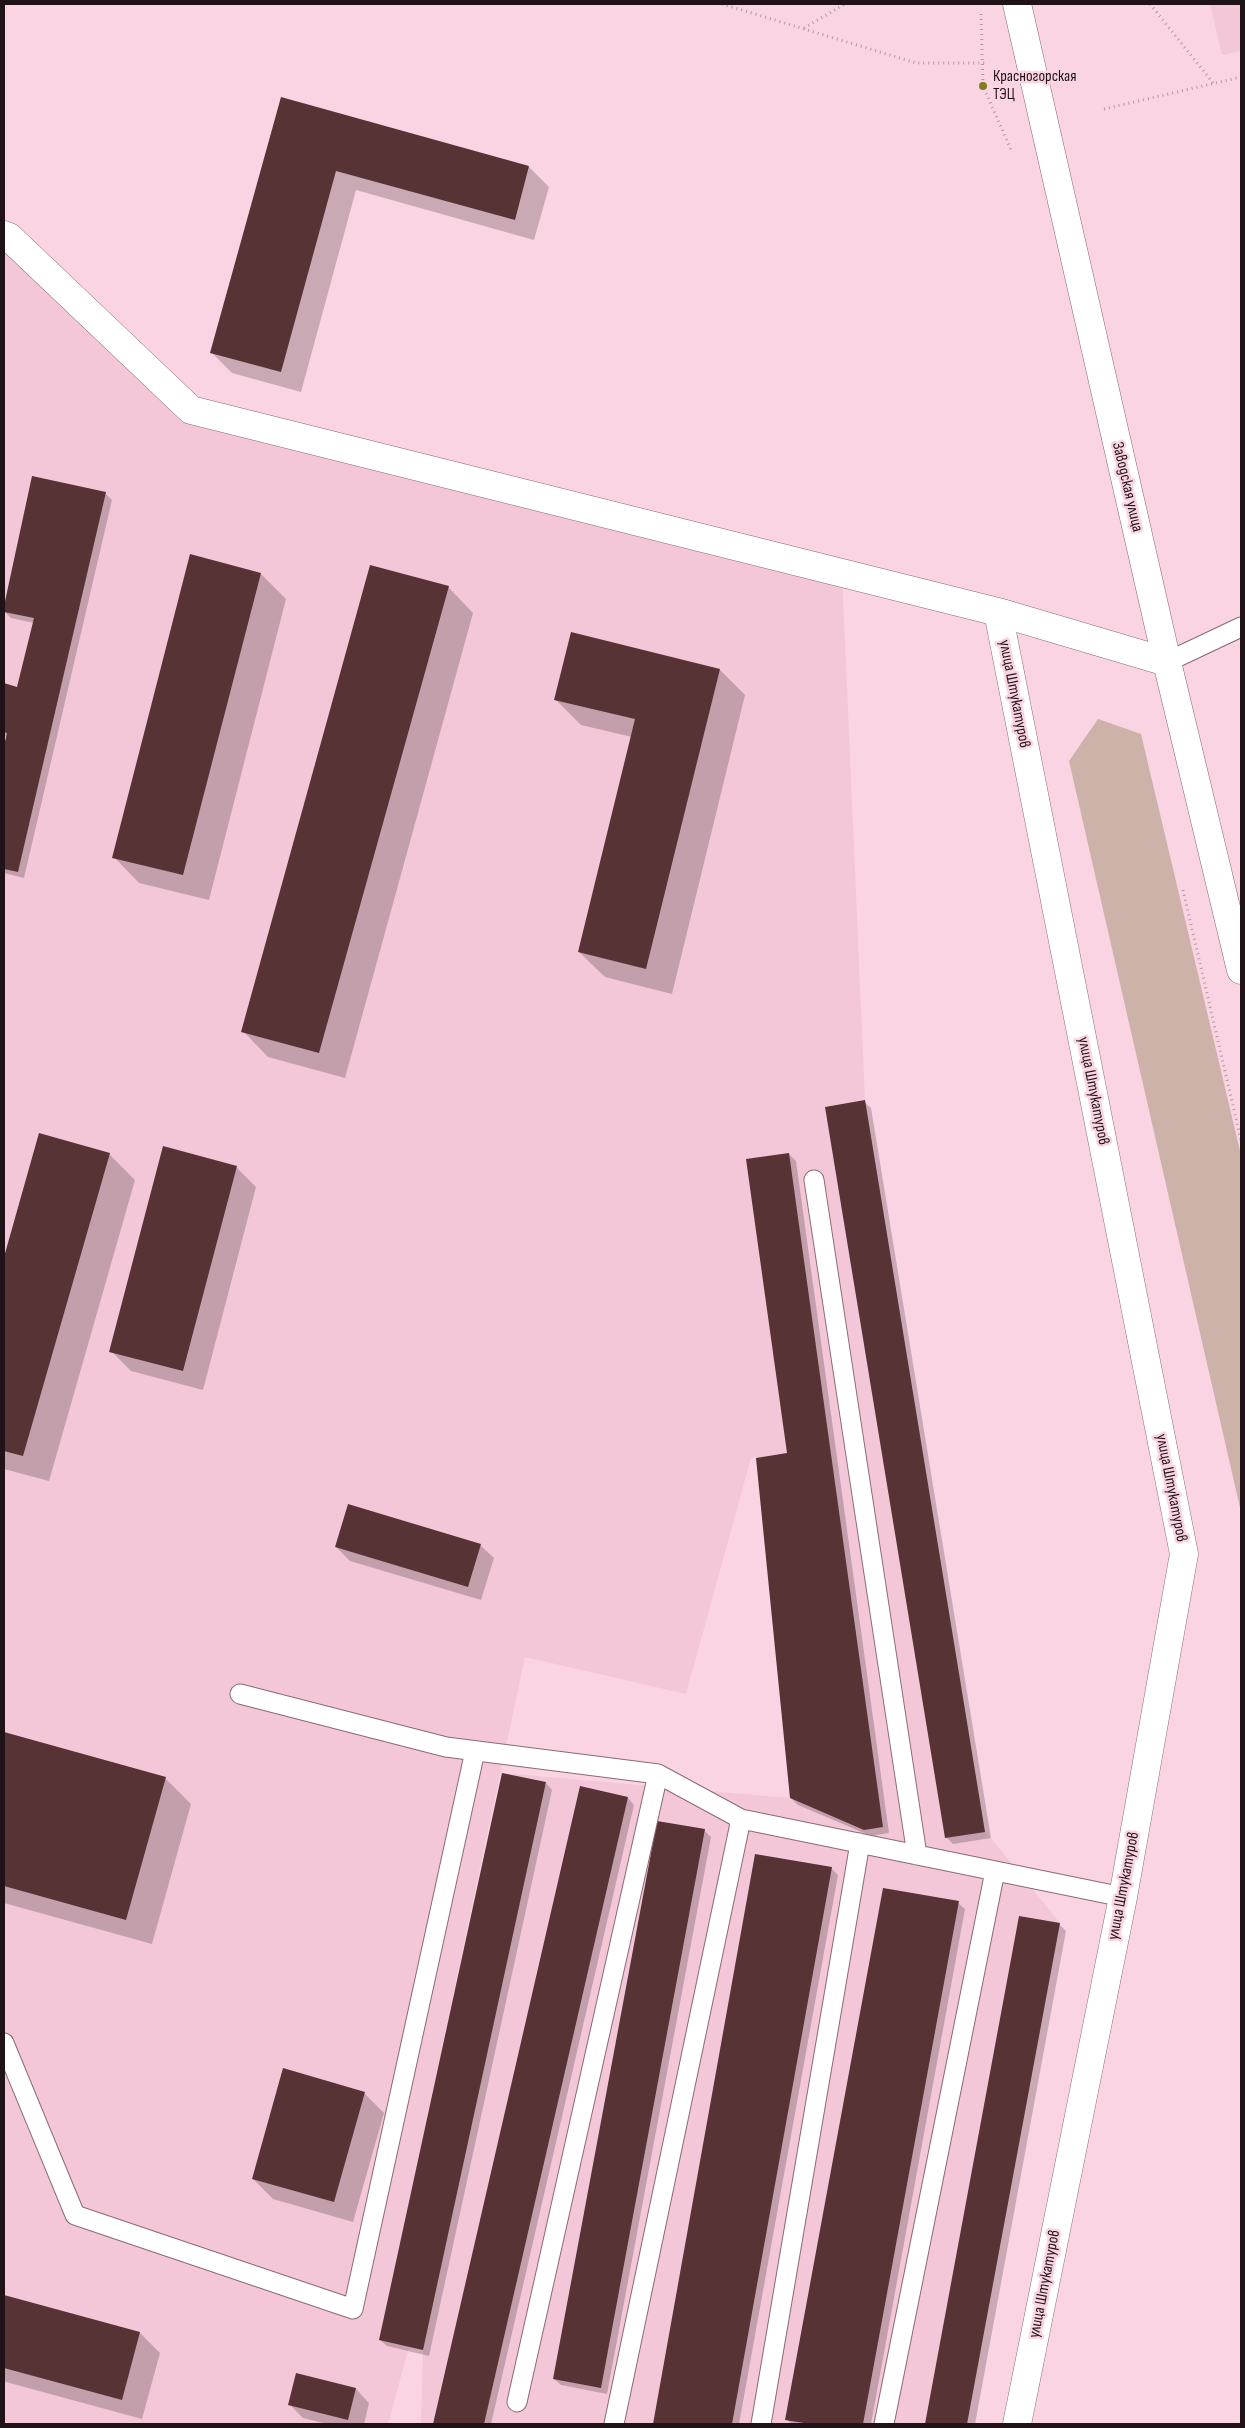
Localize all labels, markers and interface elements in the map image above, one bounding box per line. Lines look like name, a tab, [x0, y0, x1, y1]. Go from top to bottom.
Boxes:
place label: Красногорская ТЭЦ	[993, 67, 1077, 105]
marker: Красногорская ТЭЦ	[977, 80, 989, 92]
street label: Заводская улица	[1107, 440, 1147, 534]
street label: улица Штукатуров	[994, 638, 1034, 750]
street label: улица Штукатуров	[1073, 1035, 1113, 1147]
street label: улица Штукатуров	[1151, 1432, 1191, 1544]
street label: улица Штукатуров	[1104, 1830, 1144, 1942]
street label: улица Штукатуров	[1025, 2228, 1065, 2340]

